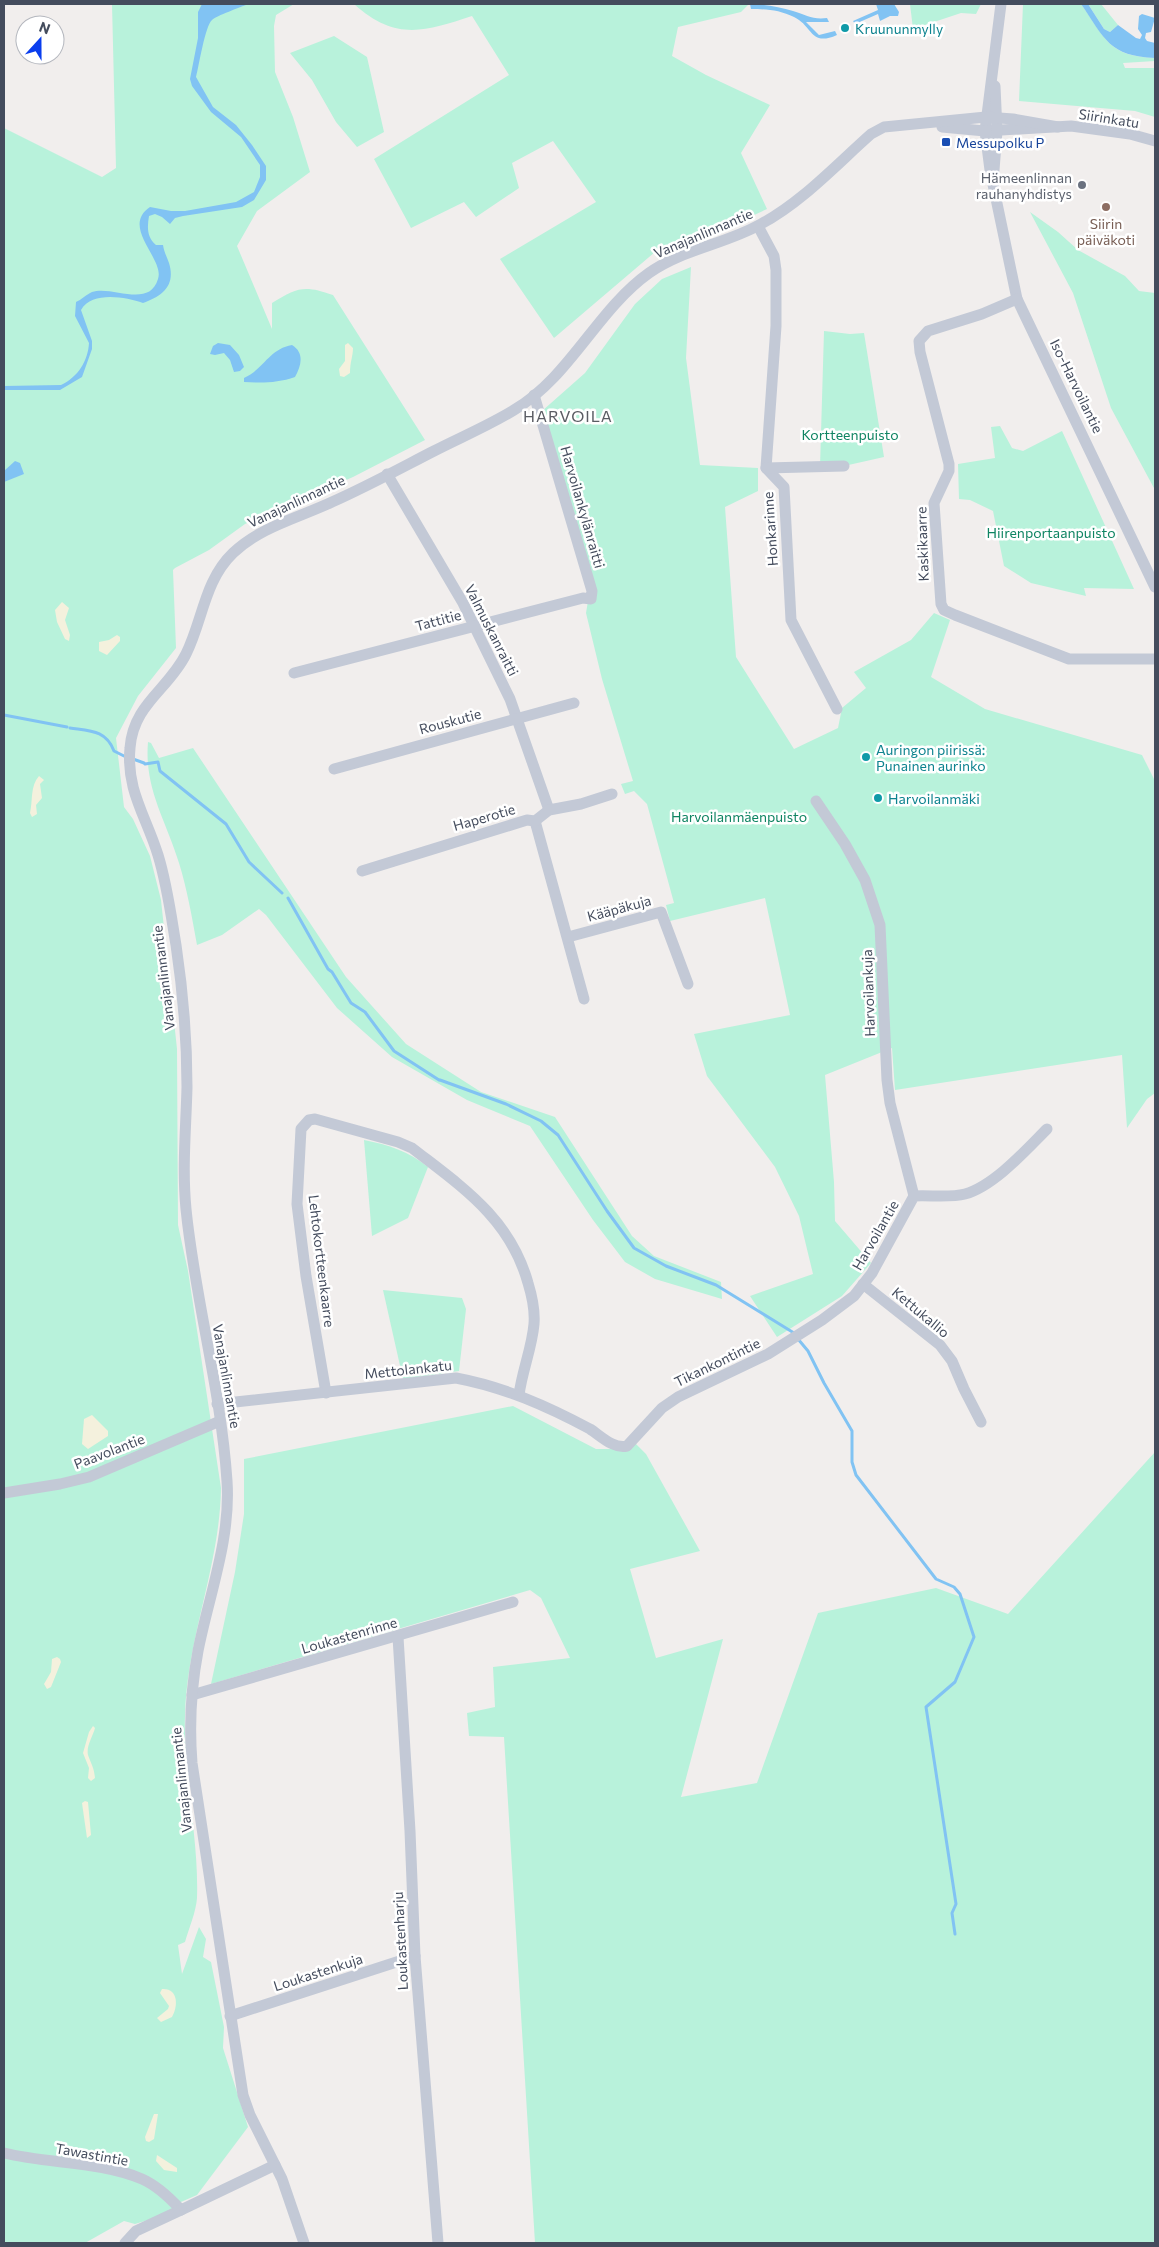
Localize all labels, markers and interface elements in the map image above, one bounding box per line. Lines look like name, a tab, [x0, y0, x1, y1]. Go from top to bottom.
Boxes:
north arrow	[15, 15, 65, 65]
text: N	[37, 18, 53, 37]
place label: Kruununmylly	[855, 20, 943, 37]
marker: Kruununmylly	[839, 22, 851, 34]
street label: Siirinkatu	[1077, 105, 1141, 131]
place label: Messupolku P	[956, 134, 1045, 151]
marker: Messupolku P	[940, 136, 952, 148]
place label: Hämeenlinnan rauhanyhdistys	[976, 169, 1072, 202]
marker: Hämeenlinnan rauhanyhdistys	[1076, 179, 1088, 191]
marker: Siirin päiväkoti	[1100, 201, 1112, 213]
street label: Vanajanlinnantie	[651, 205, 755, 261]
place label: Siirin päiväkoti	[1077, 215, 1135, 248]
street label: Iso-Harvoilantie	[1047, 336, 1107, 436]
district label: HARVOILA	[523, 406, 613, 425]
park label: Kortteenpuisto	[801, 426, 899, 443]
street label: Harvoilankylänraitti	[557, 444, 609, 570]
street label: Vanajanlinnantie	[245, 471, 347, 531]
street label: Honkarinne	[759, 491, 781, 567]
street label: Kaskikaarre	[912, 506, 932, 582]
park label: Hiirenportaanpuisto	[986, 524, 1116, 541]
street label: Valmuskanraitti	[462, 581, 522, 679]
street label: Tattitie	[413, 606, 463, 634]
street label: Rouskutie	[417, 705, 483, 737]
place label: Auringon piirissä: Punainen aurinko	[876, 741, 986, 774]
marker: Auringon piirissä: Punainen aurinko	[860, 751, 872, 763]
place label: Harvoilanmäki	[888, 790, 980, 807]
marker: Harvoilanmäki	[872, 792, 884, 804]
street label: Haperotie	[451, 800, 517, 834]
park label: Harvoilanmäenpuisto	[671, 808, 807, 825]
street label: Kääpäkuja	[585, 891, 653, 925]
street label: Vanajanlinnantie	[148, 924, 178, 1032]
street label: Harvoilankuja	[858, 949, 878, 1037]
street label: Lehtokortteenkaarre	[305, 1194, 339, 1328]
street label: Harvoilantie	[848, 1197, 902, 1273]
street label: Kettukallio	[889, 1283, 953, 1341]
street label: Vanajanlinnantie	[209, 1322, 245, 1430]
street label: Tikankontintie	[671, 1334, 763, 1390]
street label: Mettolankatu	[363, 1356, 453, 1382]
street label: Paavolantie	[71, 1430, 147, 1472]
street label: Loukastenrinne	[299, 1613, 399, 1657]
street label: Vanajanlinnantie	[167, 1727, 195, 1833]
street label: Loukastenharju	[389, 1891, 411, 1991]
street label: Loukastenkuja	[271, 1950, 365, 1994]
street label: Tawastintie	[54, 2139, 130, 2169]

